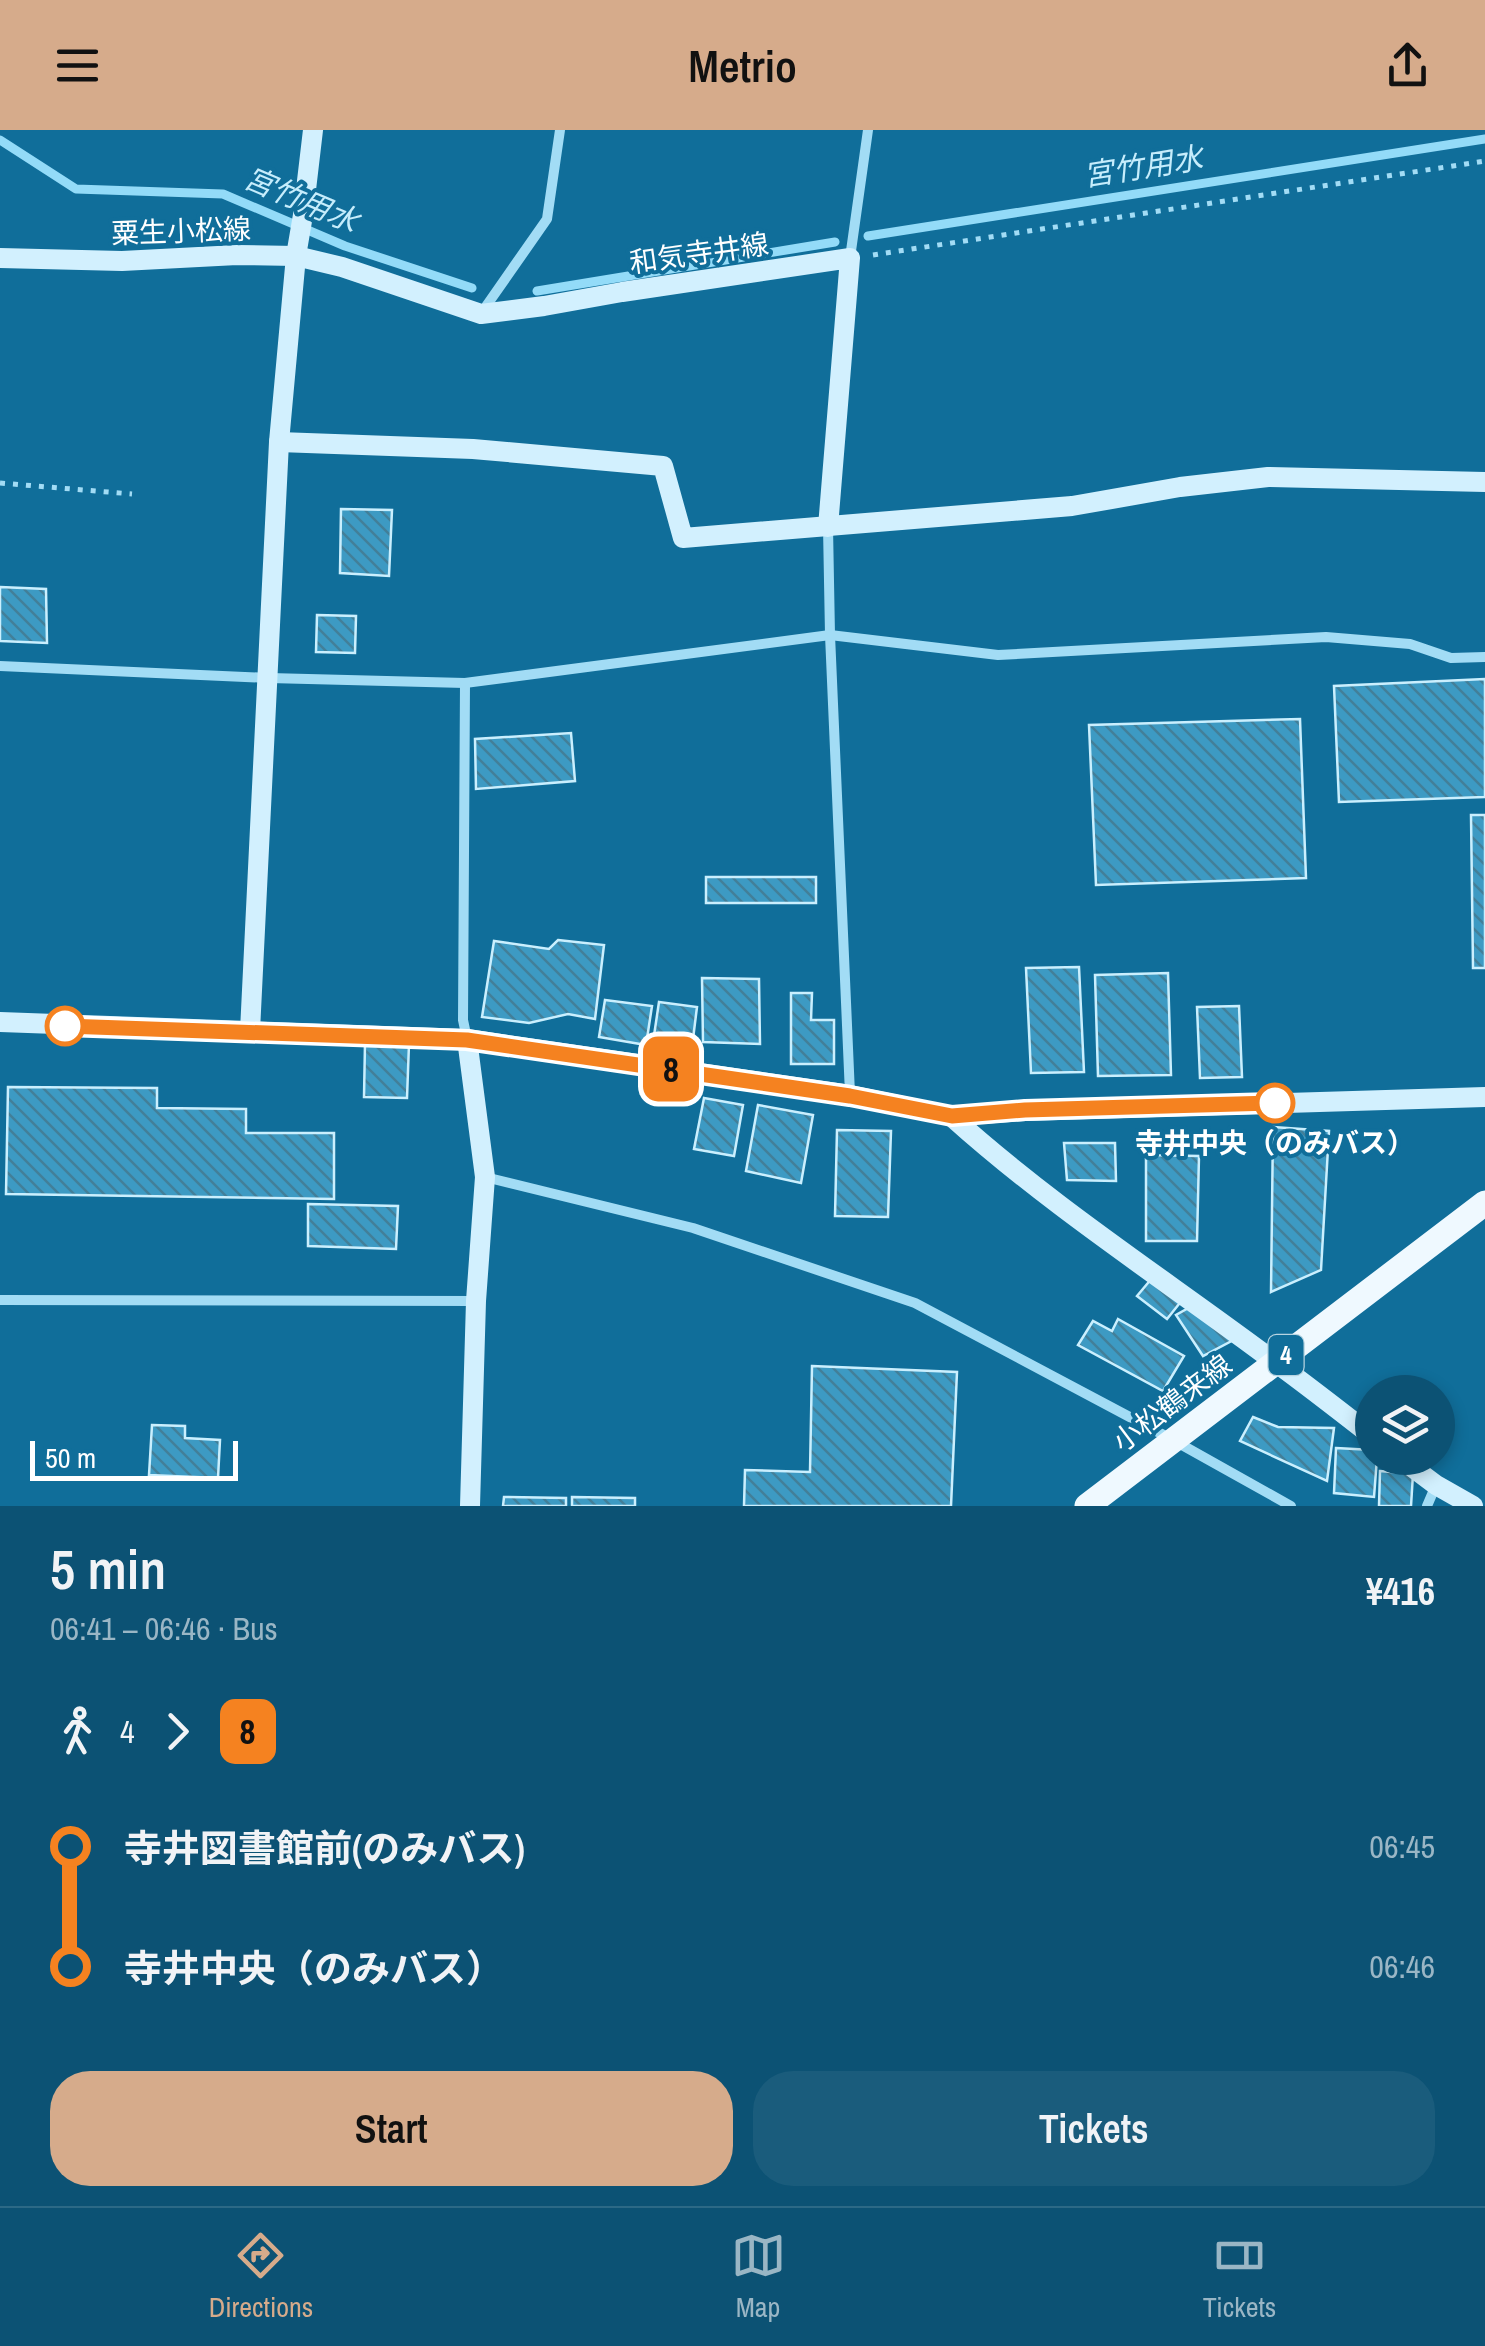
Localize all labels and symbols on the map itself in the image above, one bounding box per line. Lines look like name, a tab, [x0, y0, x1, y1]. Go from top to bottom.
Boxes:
water label: 宮竹用水	[1080, 136, 1208, 195]
water label: 宮竹用水	[238, 157, 367, 242]
street label: 粟生小松線	[110, 210, 252, 252]
street label: 和気寺井線	[627, 224, 771, 282]
unlabelled marker	[46, 1007, 84, 1045]
line badge: 8	[638, 1036, 704, 1102]
marker: 寺井中央（のみバス）	[1256, 1084, 1294, 1122]
place label: 寺井中央（のみバス）	[1135, 1124, 1415, 1162]
road number: 4	[1268, 1335, 1304, 1375]
street label: 小松鶴来線	[1105, 1346, 1239, 1460]
scale bar	[30, 1436, 238, 1480]

